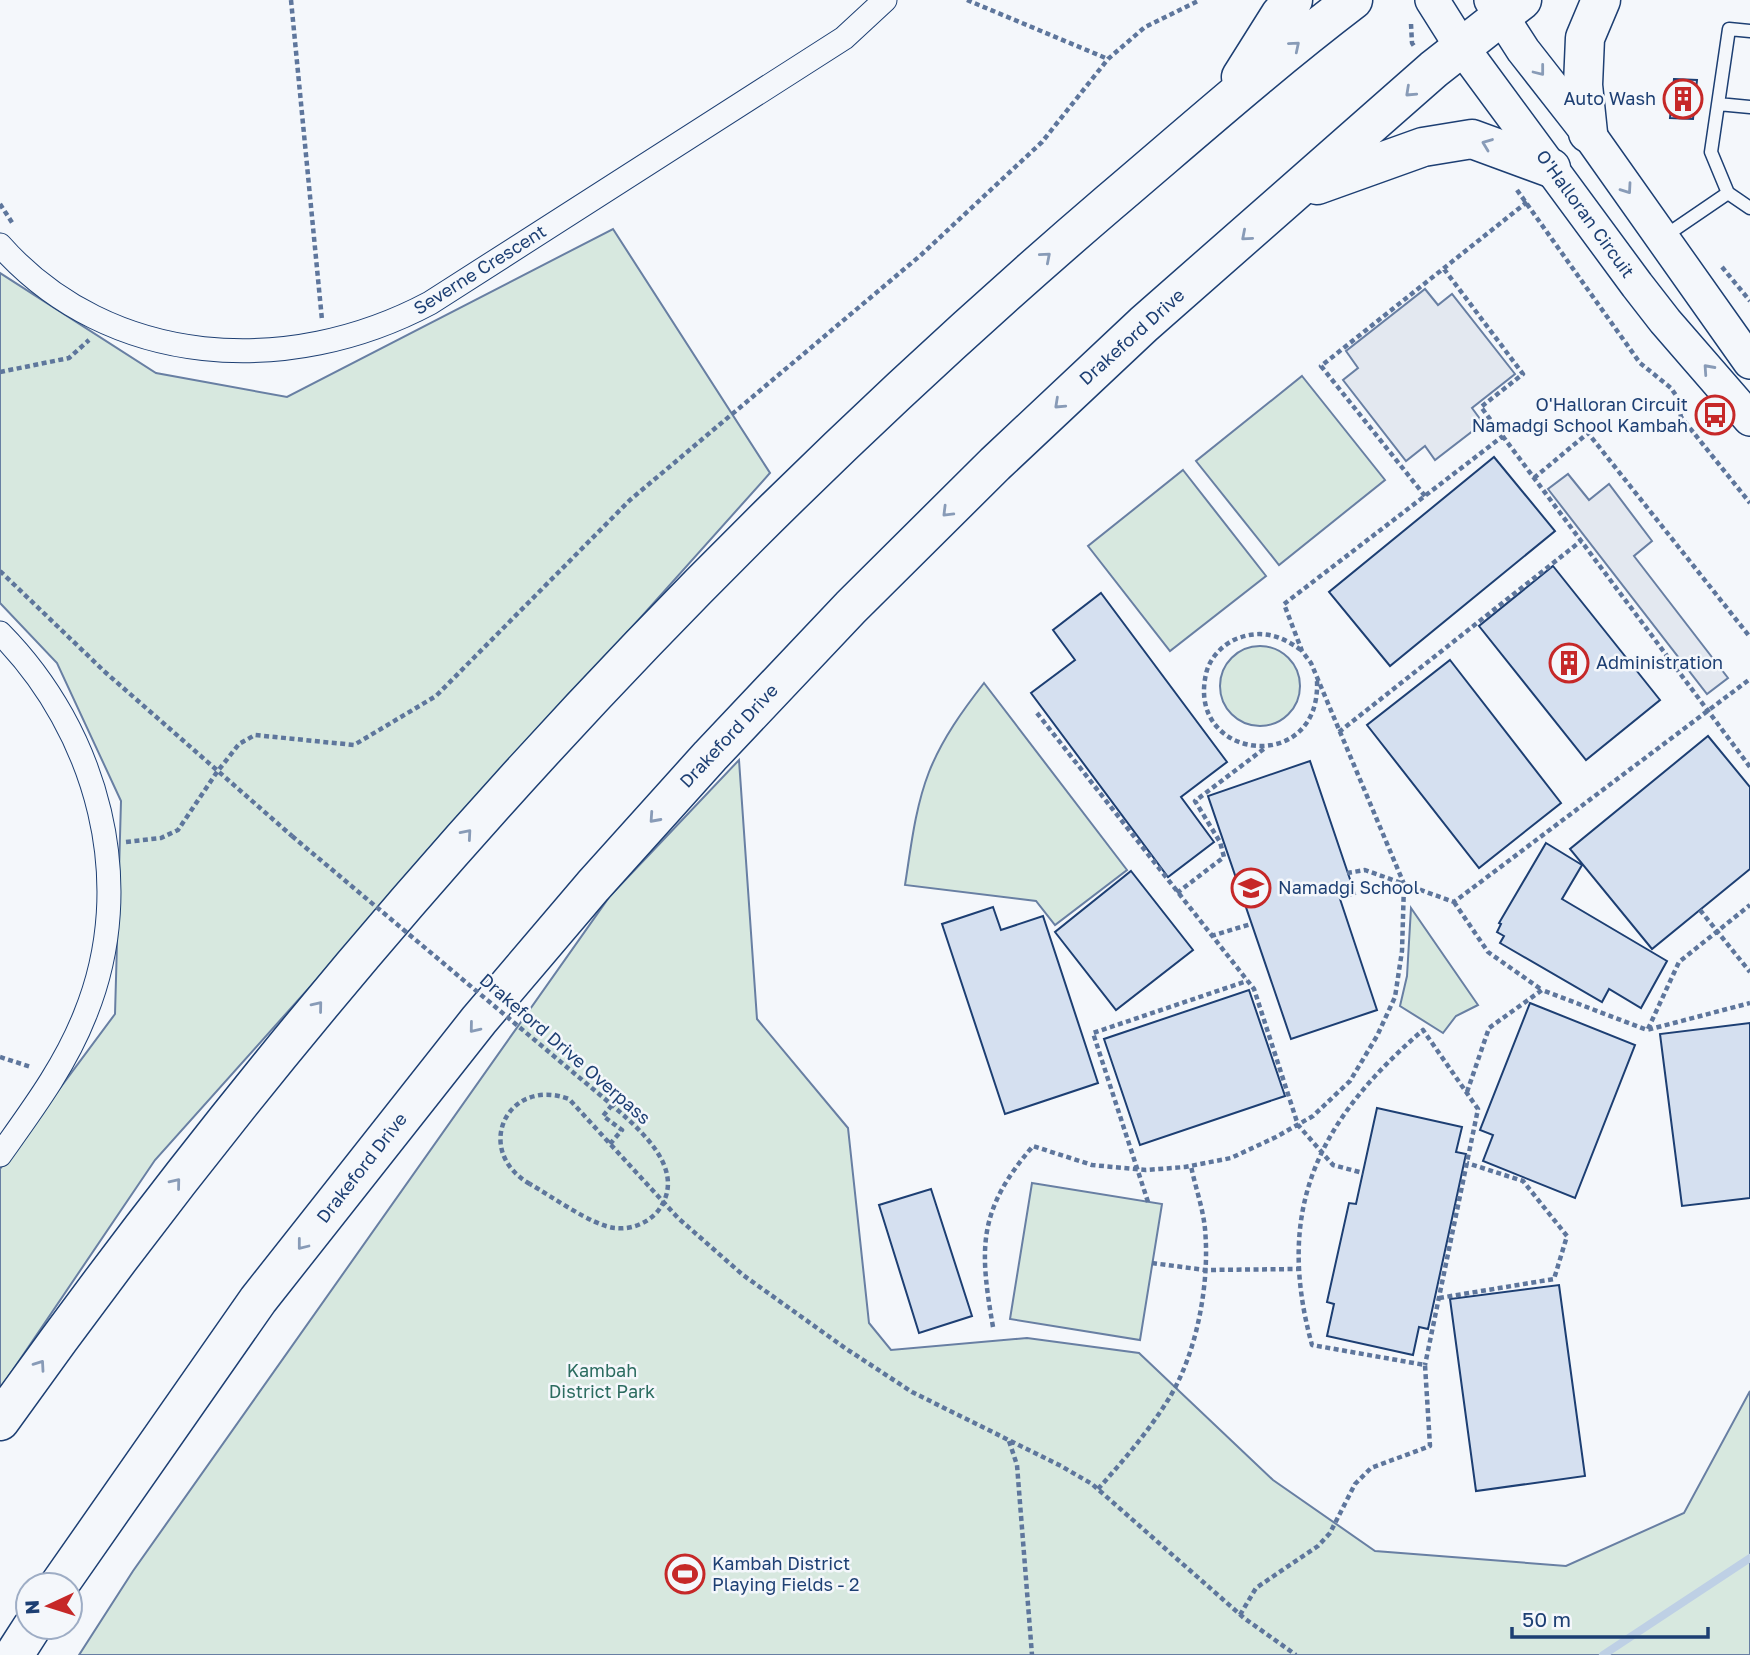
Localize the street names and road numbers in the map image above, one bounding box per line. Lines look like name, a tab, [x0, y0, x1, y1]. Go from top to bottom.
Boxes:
street label: O'Halloran Circuit	[1532, 145, 1640, 282]
street label: Severne Crescent	[409, 219, 550, 319]
street label: Drakeford Drive	[1074, 283, 1188, 389]
street label: Drakeford Drive	[675, 679, 782, 792]
street label: Drakeford Drive Overpass	[476, 968, 656, 1128]
street label: Drakeford Drive	[311, 1108, 411, 1227]

